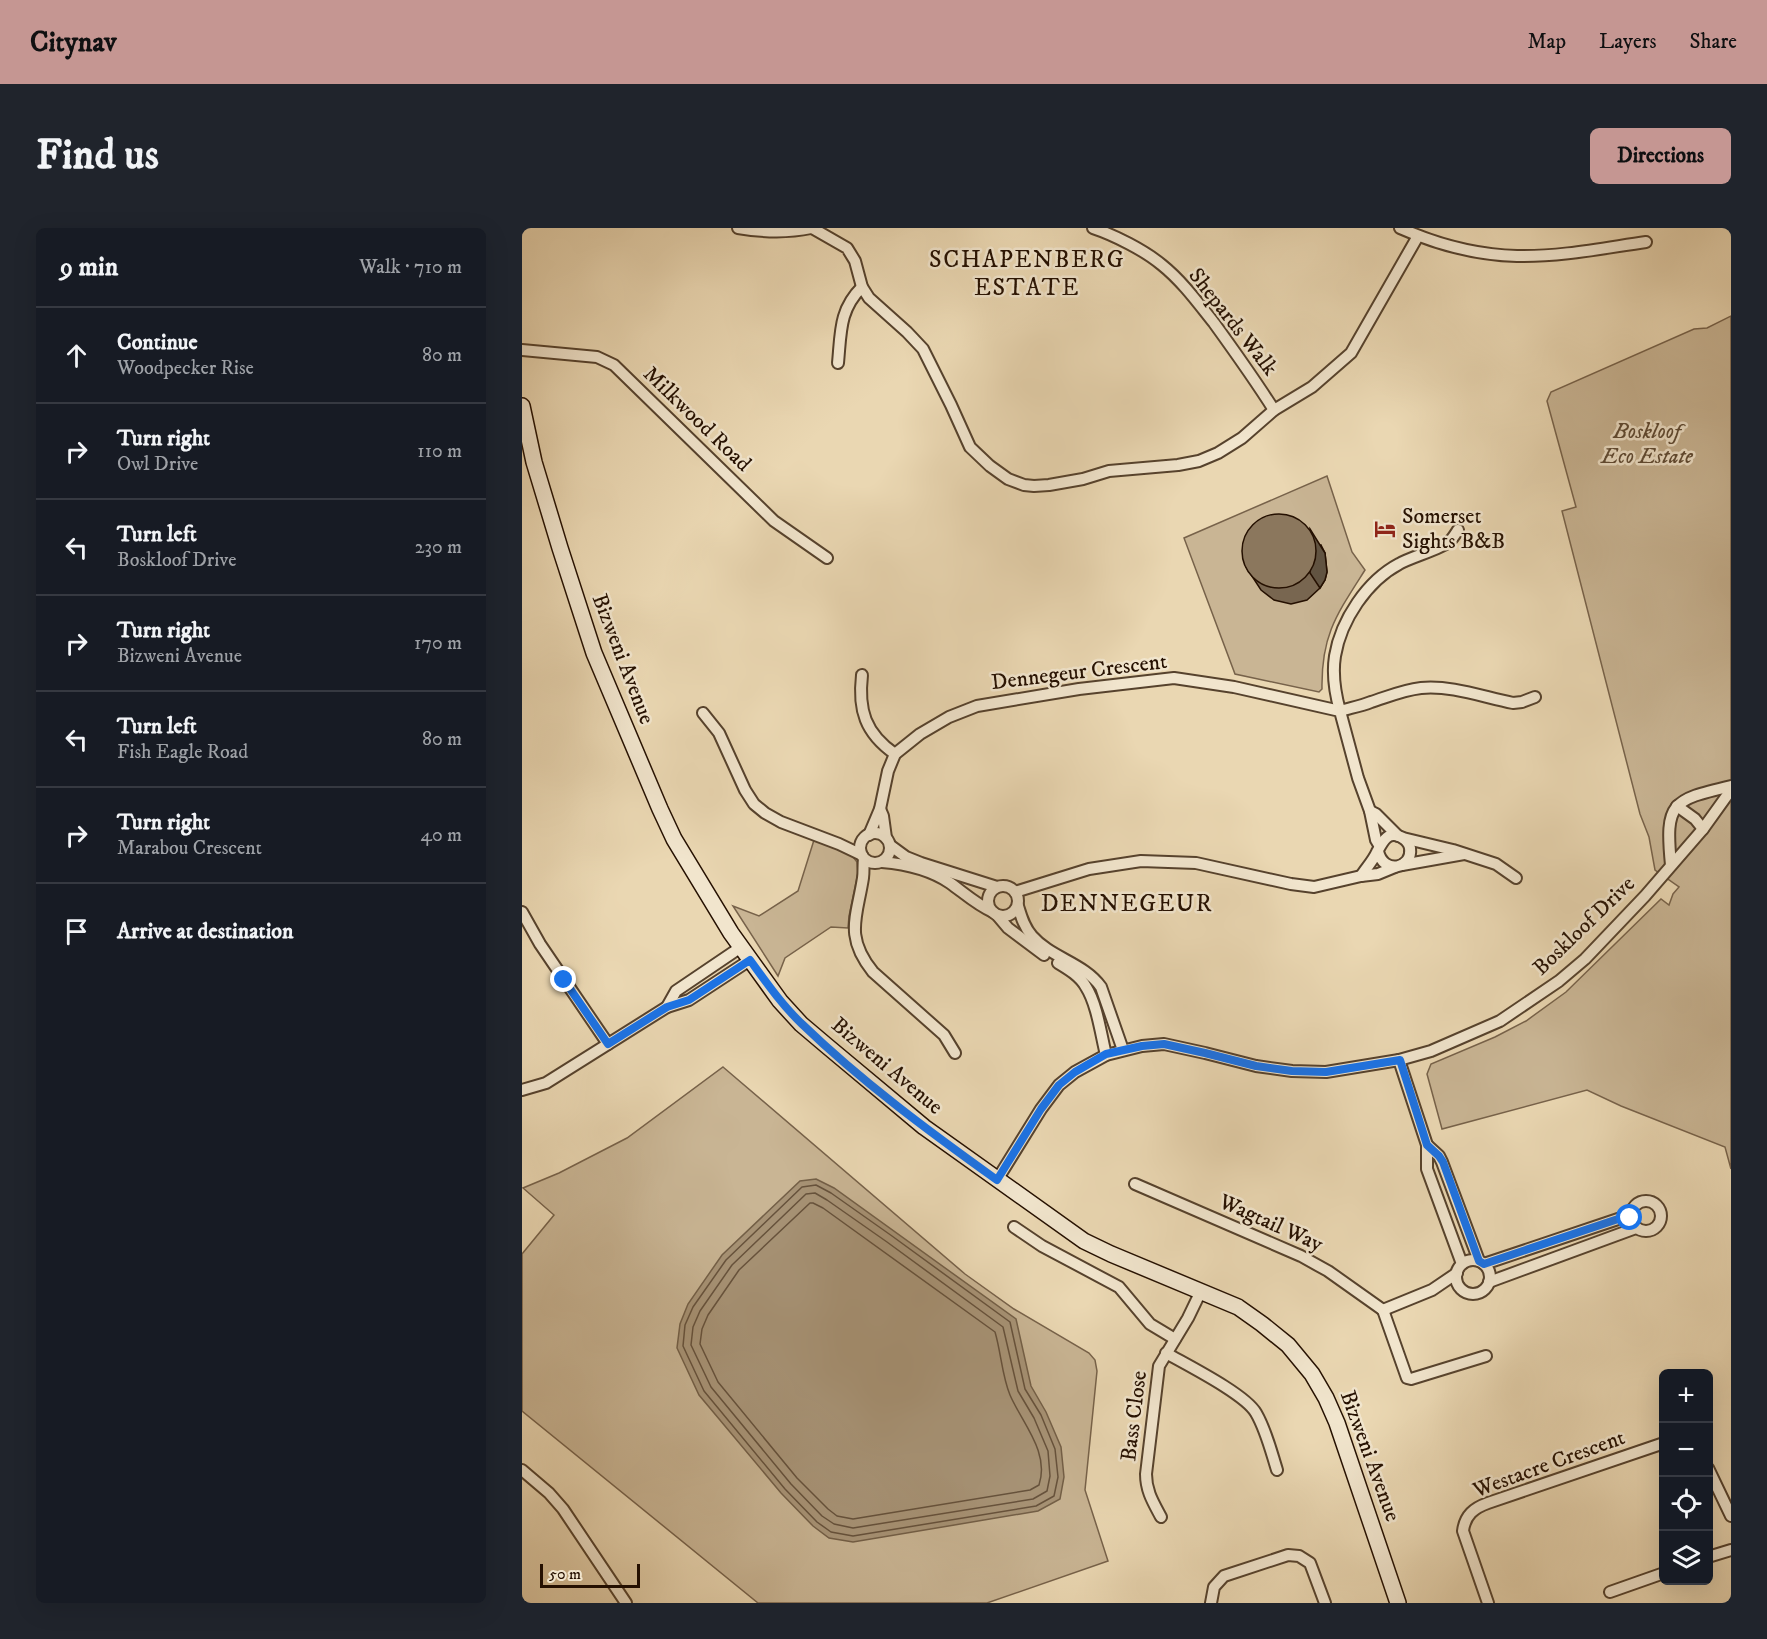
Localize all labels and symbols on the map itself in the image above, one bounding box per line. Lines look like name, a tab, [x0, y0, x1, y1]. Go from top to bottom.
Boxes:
district label: SCHAPENBERG ESTATE	[929, 245, 1125, 303]
street label: Shepards Walk	[1183, 263, 1284, 381]
street label: Milkwood Road	[637, 361, 757, 477]
park label: Boskloof Eco Estate	[1599, 418, 1693, 470]
place label: Somerset Sights B&B	[1402, 503, 1505, 555]
hotel icon: Somerset Sights B&B	[1373, 517, 1397, 541]
street label: Bizweni Avenue	[586, 590, 660, 728]
street label: Dennegeur Crescent	[989, 648, 1169, 696]
street label: Boskloof Drive	[1527, 871, 1641, 981]
district label: DENNEGEUR	[1041, 889, 1213, 919]
route end	[550, 966, 576, 992]
street label: Bizweni Avenue	[826, 1011, 948, 1121]
street label: Wagtail Way	[1214, 1188, 1328, 1258]
route start	[1616, 1204, 1642, 1230]
street label: Bass Close	[1115, 1369, 1153, 1463]
street label: Bizweni Avenue	[1334, 1387, 1406, 1525]
street label: Westacre Crescent	[1468, 1424, 1629, 1504]
scale bar	[540, 1561, 640, 1588]

